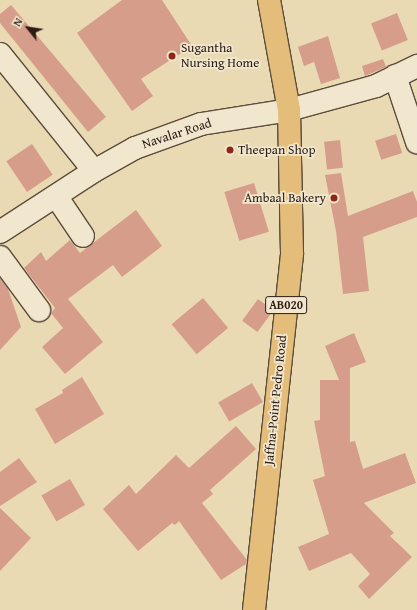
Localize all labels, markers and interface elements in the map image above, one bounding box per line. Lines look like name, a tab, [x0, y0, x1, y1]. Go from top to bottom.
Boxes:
north arrow	[8, 8, 48, 48]
text: N	[9, 15, 26, 29]
place label: Sugantha Nursing Home	[181, 41, 259, 72]
marker: Sugantha Nursing Home	[166, 50, 178, 62]
street label: Navalar Road	[140, 115, 214, 153]
place label: Theepan Shop	[238, 142, 315, 158]
marker: Theepan Shop	[225, 145, 235, 155]
place label: Ambaal Bakery	[244, 190, 326, 206]
marker: Ambaal Bakery	[329, 193, 339, 203]
road number: AB020	[265, 295, 307, 315]
street label: Jaffna-Point Pedro Road	[261, 334, 291, 466]

